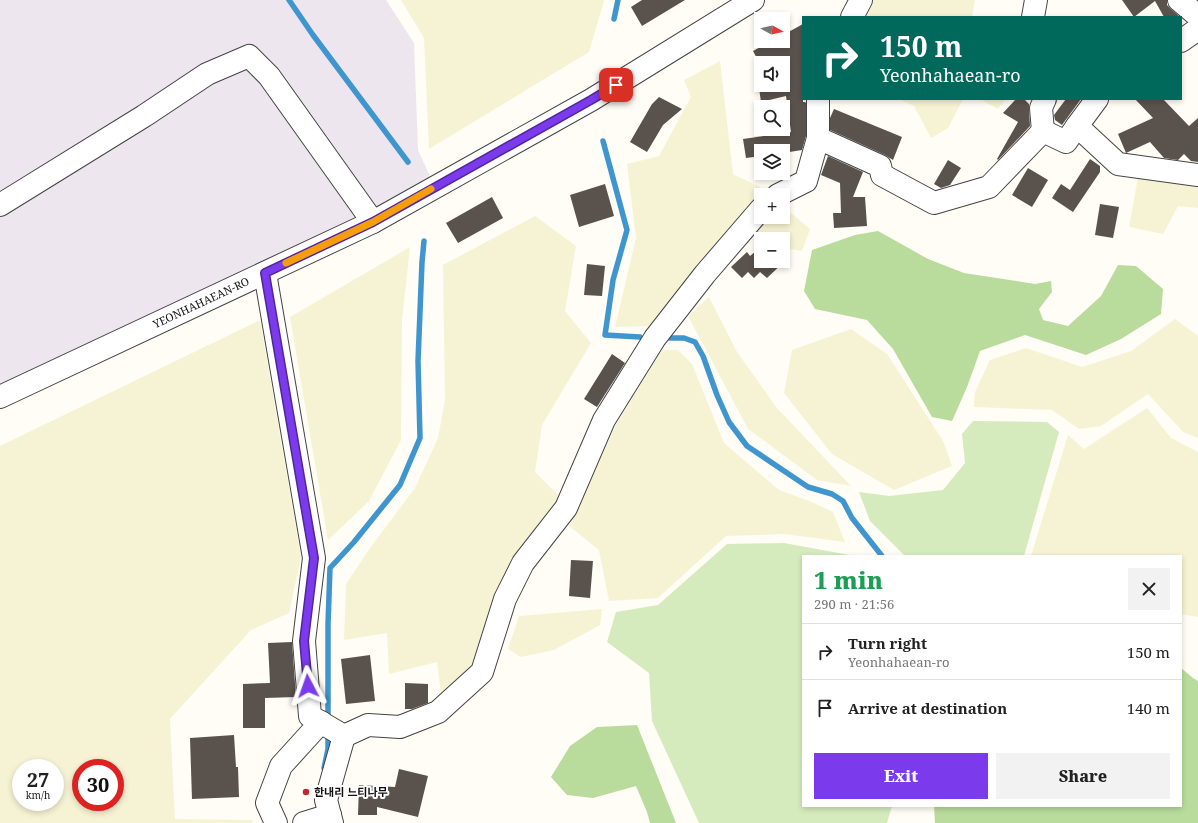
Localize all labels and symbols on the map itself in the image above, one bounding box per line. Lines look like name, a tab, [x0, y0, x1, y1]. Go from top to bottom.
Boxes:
north arrow	[754, 12, 790, 48]
pin	[599, 68, 633, 102]
street label: YEONHAHAEAN-RO	[149, 273, 251, 332]
position arrow	[287, 665, 329, 707]
speed limit sign: 30	[72, 759, 124, 811]
place label: 한내리 느티나무	[314, 784, 388, 799]
marker: 한내리 느티나무	[301, 787, 311, 797]

